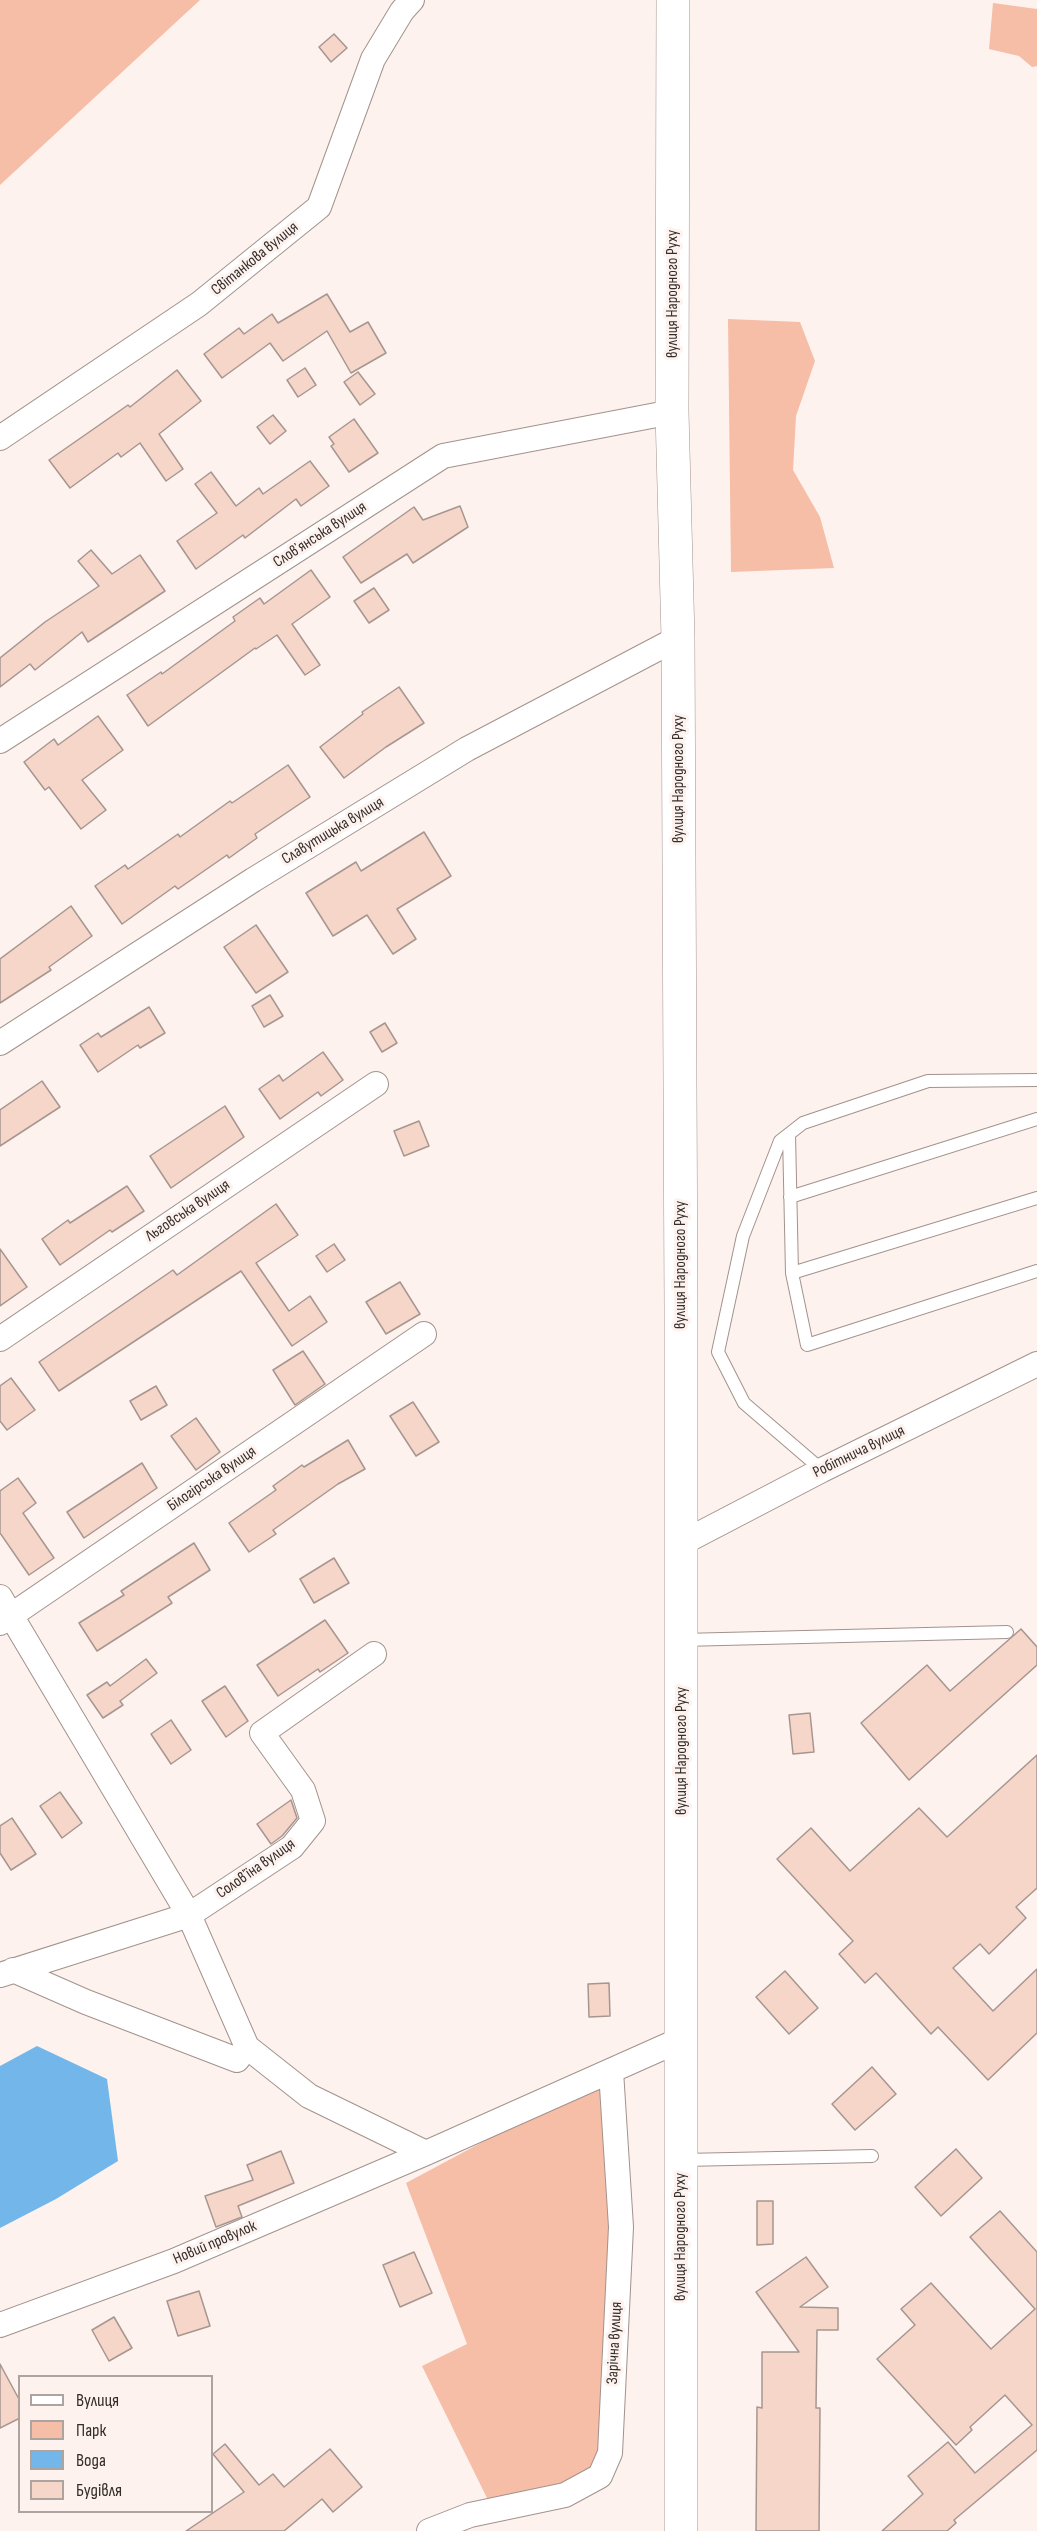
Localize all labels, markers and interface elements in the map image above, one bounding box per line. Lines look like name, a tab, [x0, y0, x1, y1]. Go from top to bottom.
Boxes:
street label: Світанкова вулиця	[208, 218, 302, 300]
street label: вулиця Народного Руху	[663, 230, 683, 358]
street label: Словʼянська вулиця	[270, 498, 370, 572]
street label: вулиця Народного Руху	[669, 715, 689, 843]
street label: Славутицька вулиця	[279, 793, 387, 869]
street label: Льговська вулиця	[142, 1176, 234, 1246]
street label: вулиця Народного Руху	[671, 1201, 691, 1329]
street label: Робітнича вулиця	[810, 1421, 908, 1483]
street label: Білогірська вулиця	[164, 1442, 260, 1516]
street label: вулиця Народного Руху	[672, 1687, 692, 1815]
street label: Соловʼїна вулиця	[213, 1835, 299, 1903]
street label: вулиця Народного Руху	[671, 2173, 691, 2301]
street label: Новий провулок	[171, 2217, 259, 2269]
street label: Зарічна вулиця	[603, 2301, 627, 2385]
legend	[18, 2375, 213, 2513]
text: Вулиця	[76, 2390, 119, 2411]
text: Парк	[76, 2420, 106, 2441]
text: Вода	[76, 2450, 106, 2471]
text: Будівля	[76, 2480, 122, 2501]

